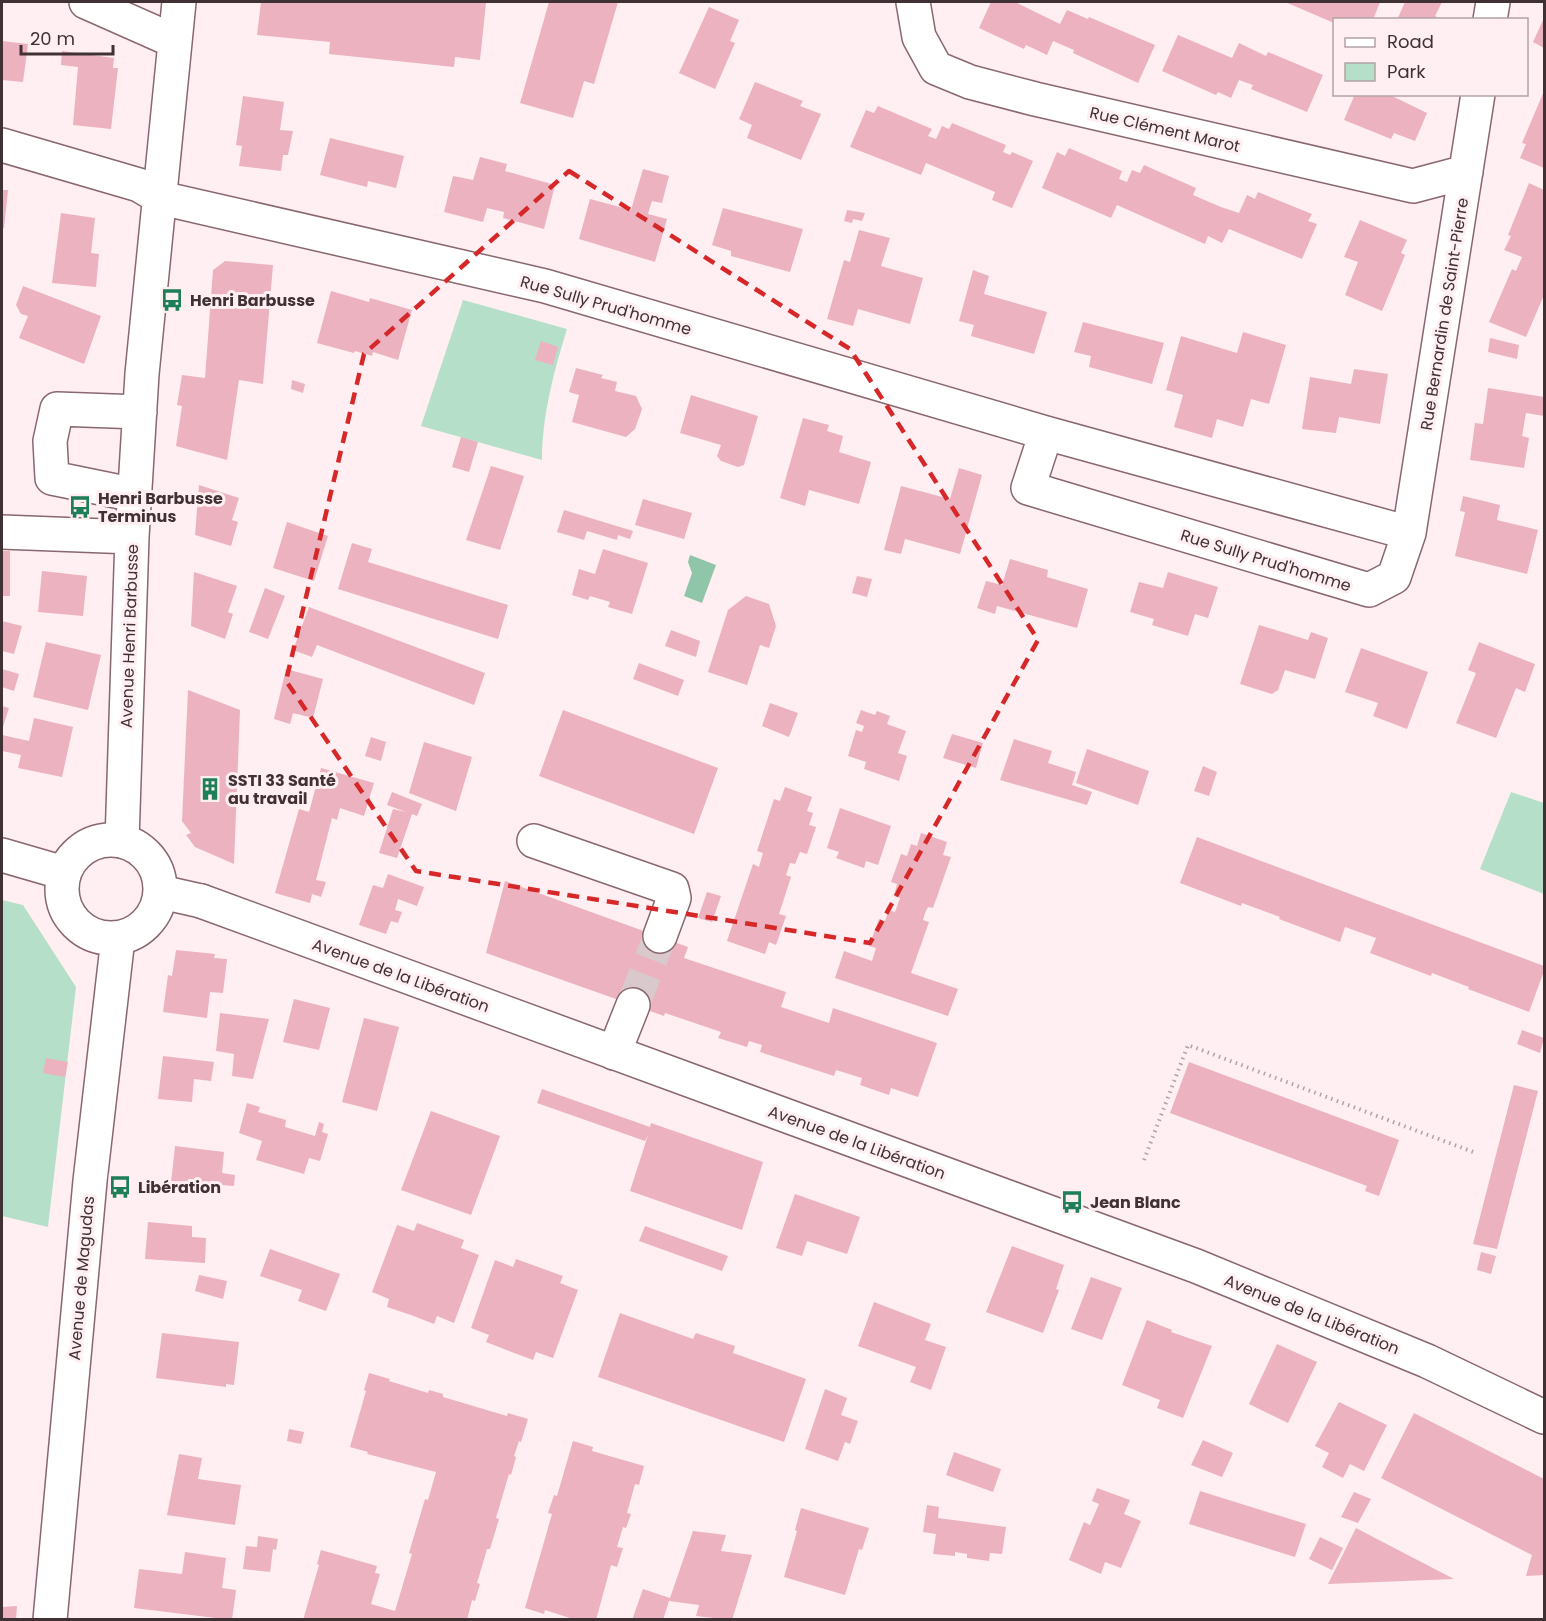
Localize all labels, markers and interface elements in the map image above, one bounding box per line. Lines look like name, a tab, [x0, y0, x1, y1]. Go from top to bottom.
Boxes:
scale bar	[21, 18, 112, 56]
legend	[1333, 18, 1528, 96]
text: 20 m	[30, 26, 75, 51]
text: Road	[1387, 29, 1434, 54]
text: Park	[1387, 59, 1426, 84]
street label: Rue Clément Marot	[1087, 101, 1243, 158]
street label: Rue Bernardin de Saint-Pierre	[1415, 196, 1474, 432]
street label: Rue Sully Prud'homme	[518, 270, 694, 341]
bus stop icon: Henri Barbusse	[159, 287, 185, 313]
place label: Henri Barbusse	[190, 289, 315, 312]
place label: Henri Barbusse Terminus	[98, 487, 223, 528]
bus stop icon: Henri Barbusse Terminus	[67, 494, 93, 520]
street label: Rue Sully Prud'homme	[1178, 524, 1354, 597]
street label: Avenue Henri Barbusse	[115, 544, 144, 728]
place label: SSTI 33 Santé au travail	[228, 769, 336, 810]
building icon: SSTI 33 Santé au travail	[197, 776, 223, 802]
street label: Avenue de la Libération	[309, 933, 493, 1018]
street label: Avenue de la Libération	[765, 1100, 949, 1185]
bus stop icon: Libération	[107, 1174, 133, 1200]
place label: Libération	[138, 1176, 221, 1199]
bus stop icon: Jean Blanc	[1059, 1189, 1085, 1215]
place label: Jean Blanc	[1090, 1191, 1181, 1214]
street label: Avenue de Magudas	[63, 1195, 100, 1361]
street label: Avenue de la Libération	[1221, 1269, 1403, 1360]

